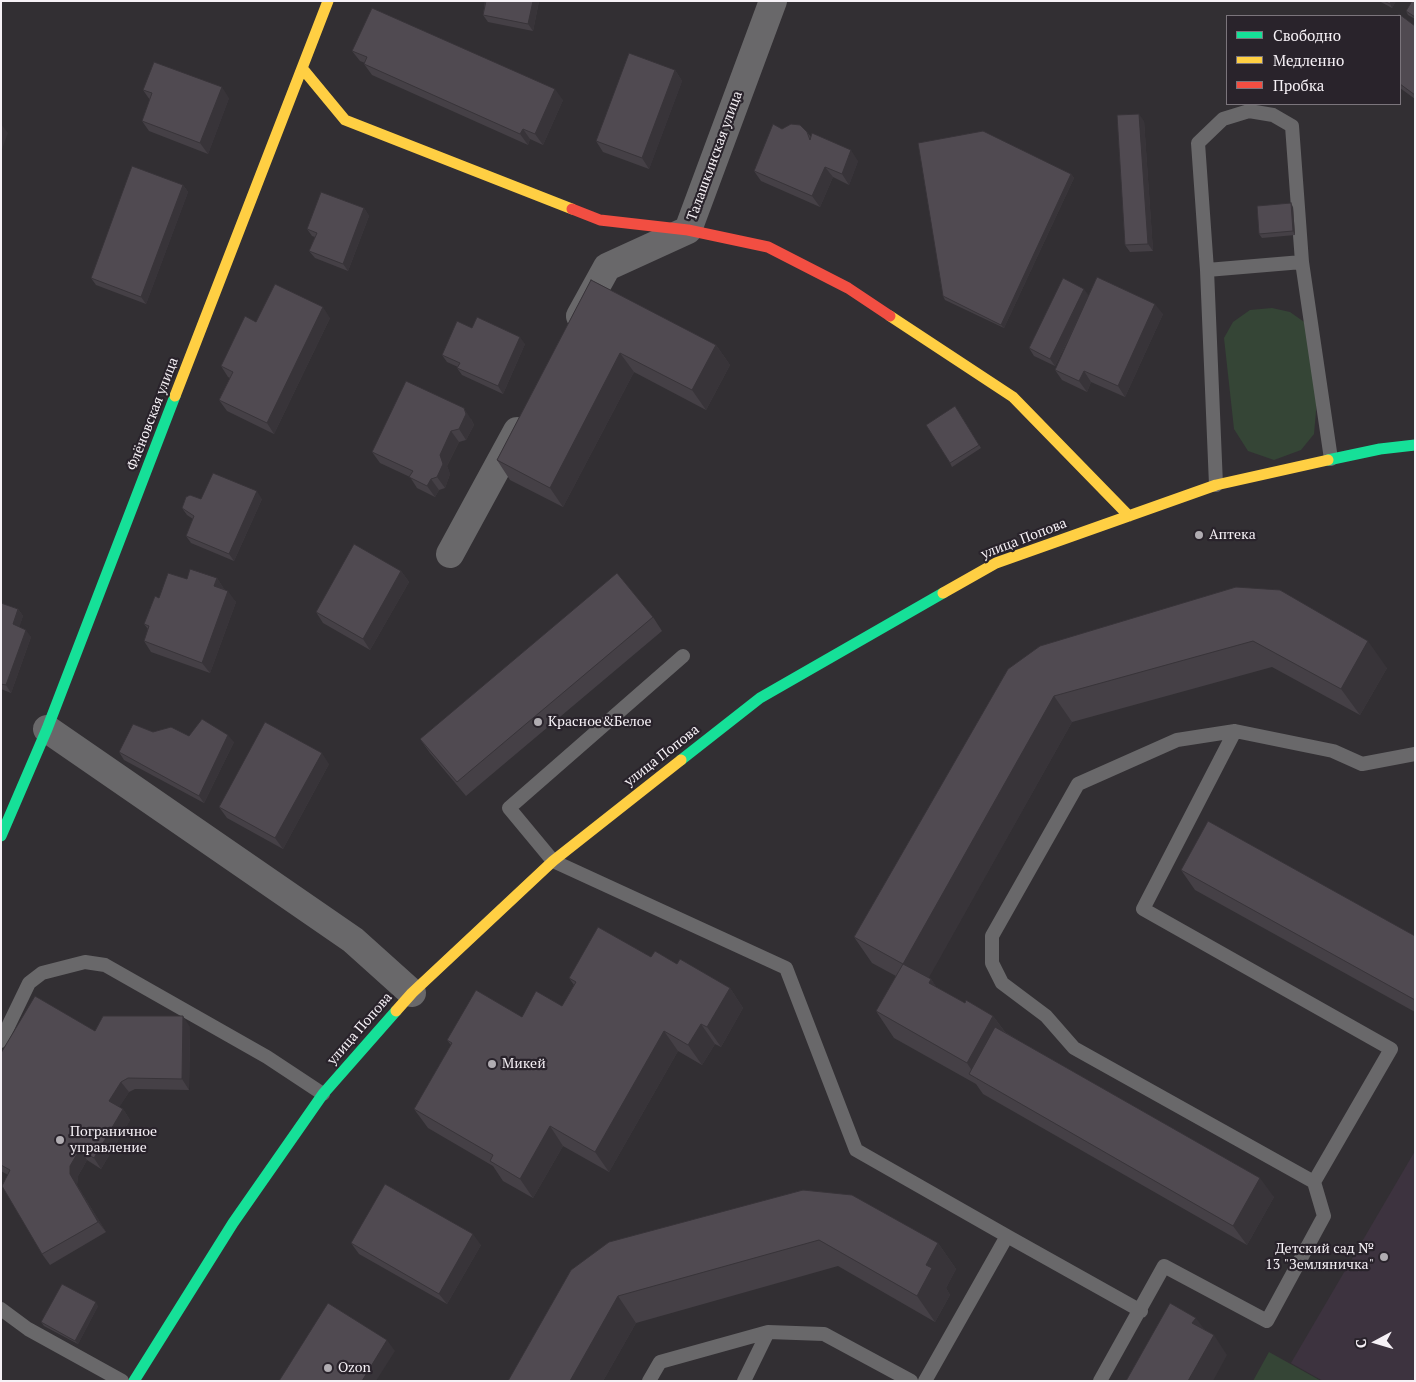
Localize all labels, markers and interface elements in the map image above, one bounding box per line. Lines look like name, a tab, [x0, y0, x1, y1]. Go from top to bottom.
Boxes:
legend	[1226, 15, 1401, 105]
text: Свободно	[1273, 25, 1341, 45]
text: Медленно	[1273, 50, 1344, 70]
text: Пробка	[1273, 75, 1324, 95]
street label: Талашкинская улица	[684, 89, 746, 223]
street label: Флёновская улица	[124, 355, 182, 473]
street label: улица Попова	[979, 515, 1069, 563]
place label: Аптека	[1209, 527, 1256, 543]
marker: Аптека	[1193, 529, 1205, 541]
place label: Красное&Белое	[548, 714, 652, 730]
marker: Красное&Белое	[532, 716, 544, 728]
street label: улица Попова	[621, 722, 703, 790]
street label: улица Попова	[324, 989, 396, 1069]
place label: Микей	[502, 1056, 546, 1072]
marker: Микей	[486, 1058, 498, 1070]
place label: Пограничное управление	[70, 1124, 157, 1156]
marker: Пограничное управление	[54, 1134, 66, 1146]
place label: Детский сад № 13 "Земляничка"	[1265, 1241, 1374, 1274]
marker: Детский сад № 13 "Земляничка"	[1378, 1251, 1390, 1263]
north arrow	[1351, 1317, 1401, 1367]
text: С	[1351, 1338, 1371, 1349]
place label: Ozon	[338, 1360, 371, 1376]
marker: Ozon	[322, 1362, 334, 1374]

